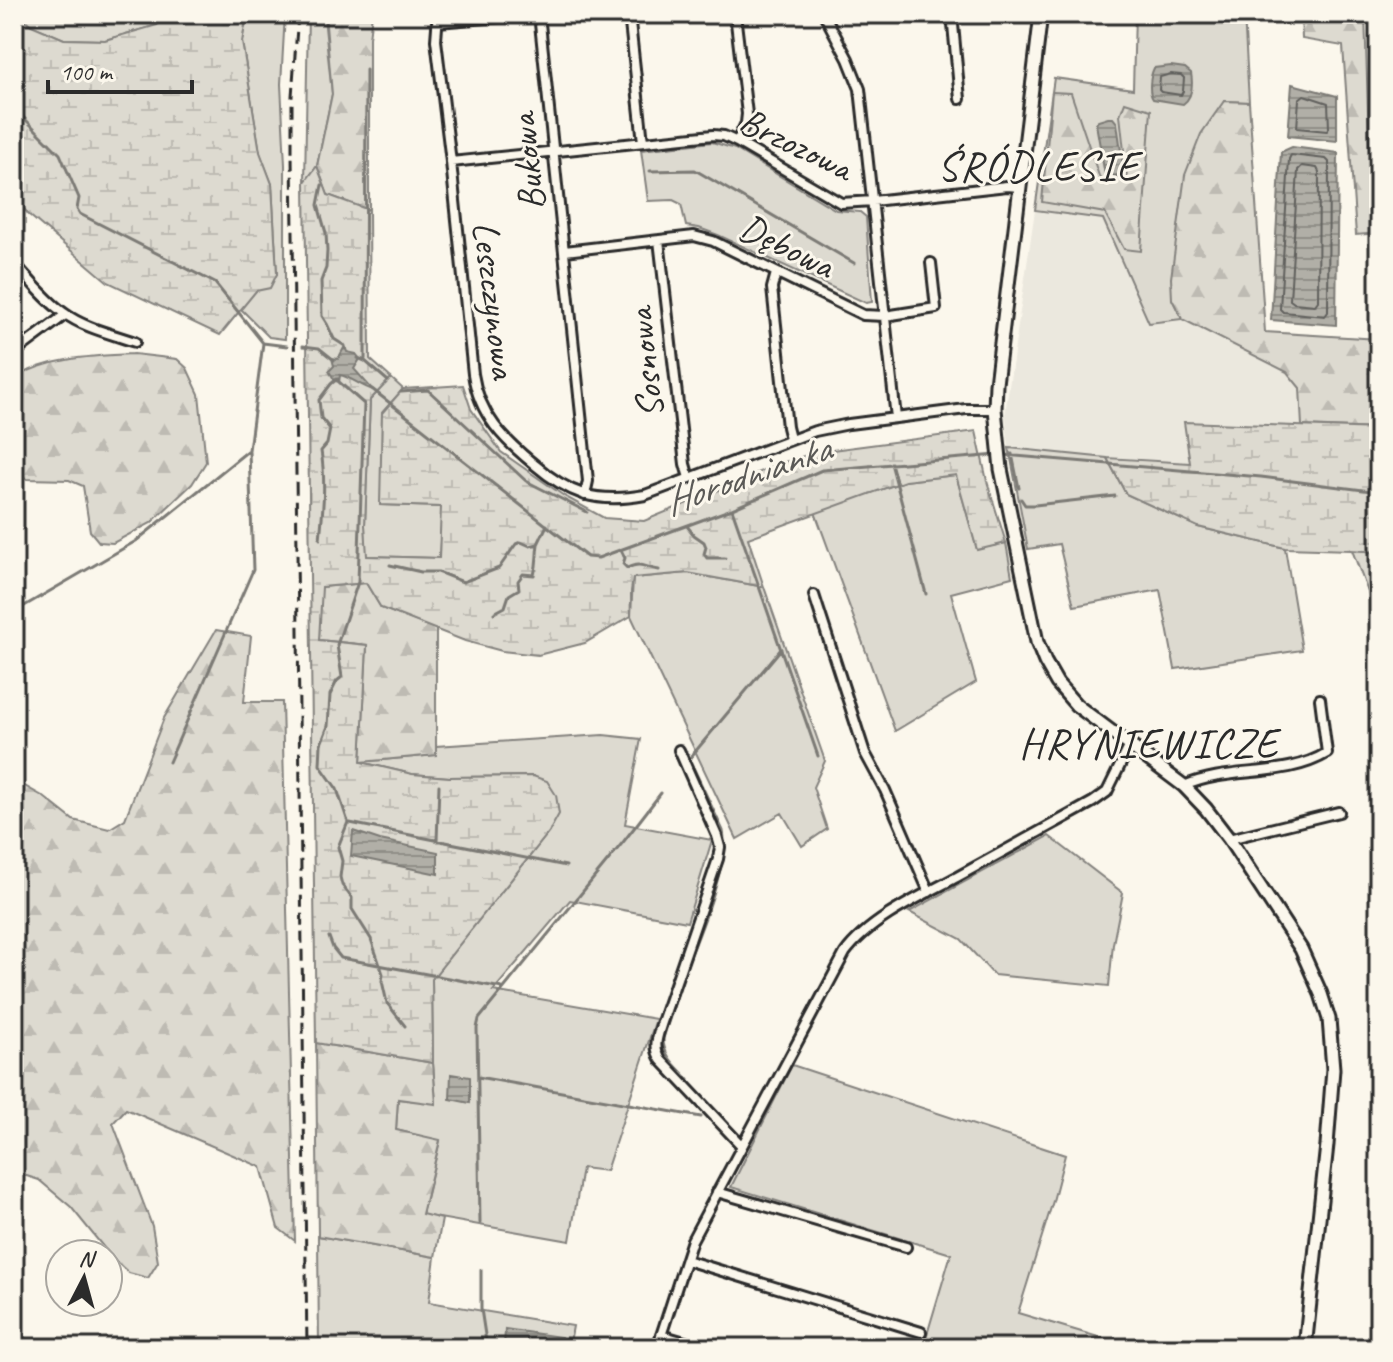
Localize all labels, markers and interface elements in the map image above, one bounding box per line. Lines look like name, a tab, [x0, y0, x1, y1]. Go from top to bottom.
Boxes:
scale bar	[48, 44, 192, 94]
text: 100 m	[60, 57, 114, 87]
street label: Brzozowa	[732, 97, 863, 193]
street label: Bukowa	[498, 108, 555, 213]
district label: ŚRÓDLESIE	[937, 140, 1144, 193]
street label: Dębowa	[732, 203, 844, 290]
street label: Leszczynowa	[462, 219, 528, 384]
street label: Sosnowa	[616, 302, 674, 420]
water label: Horodnianka	[657, 422, 840, 527]
district label: HRYNIEWICZE	[1019, 717, 1282, 770]
north arrow	[44, 1238, 124, 1318]
text: N	[78, 1244, 98, 1274]

